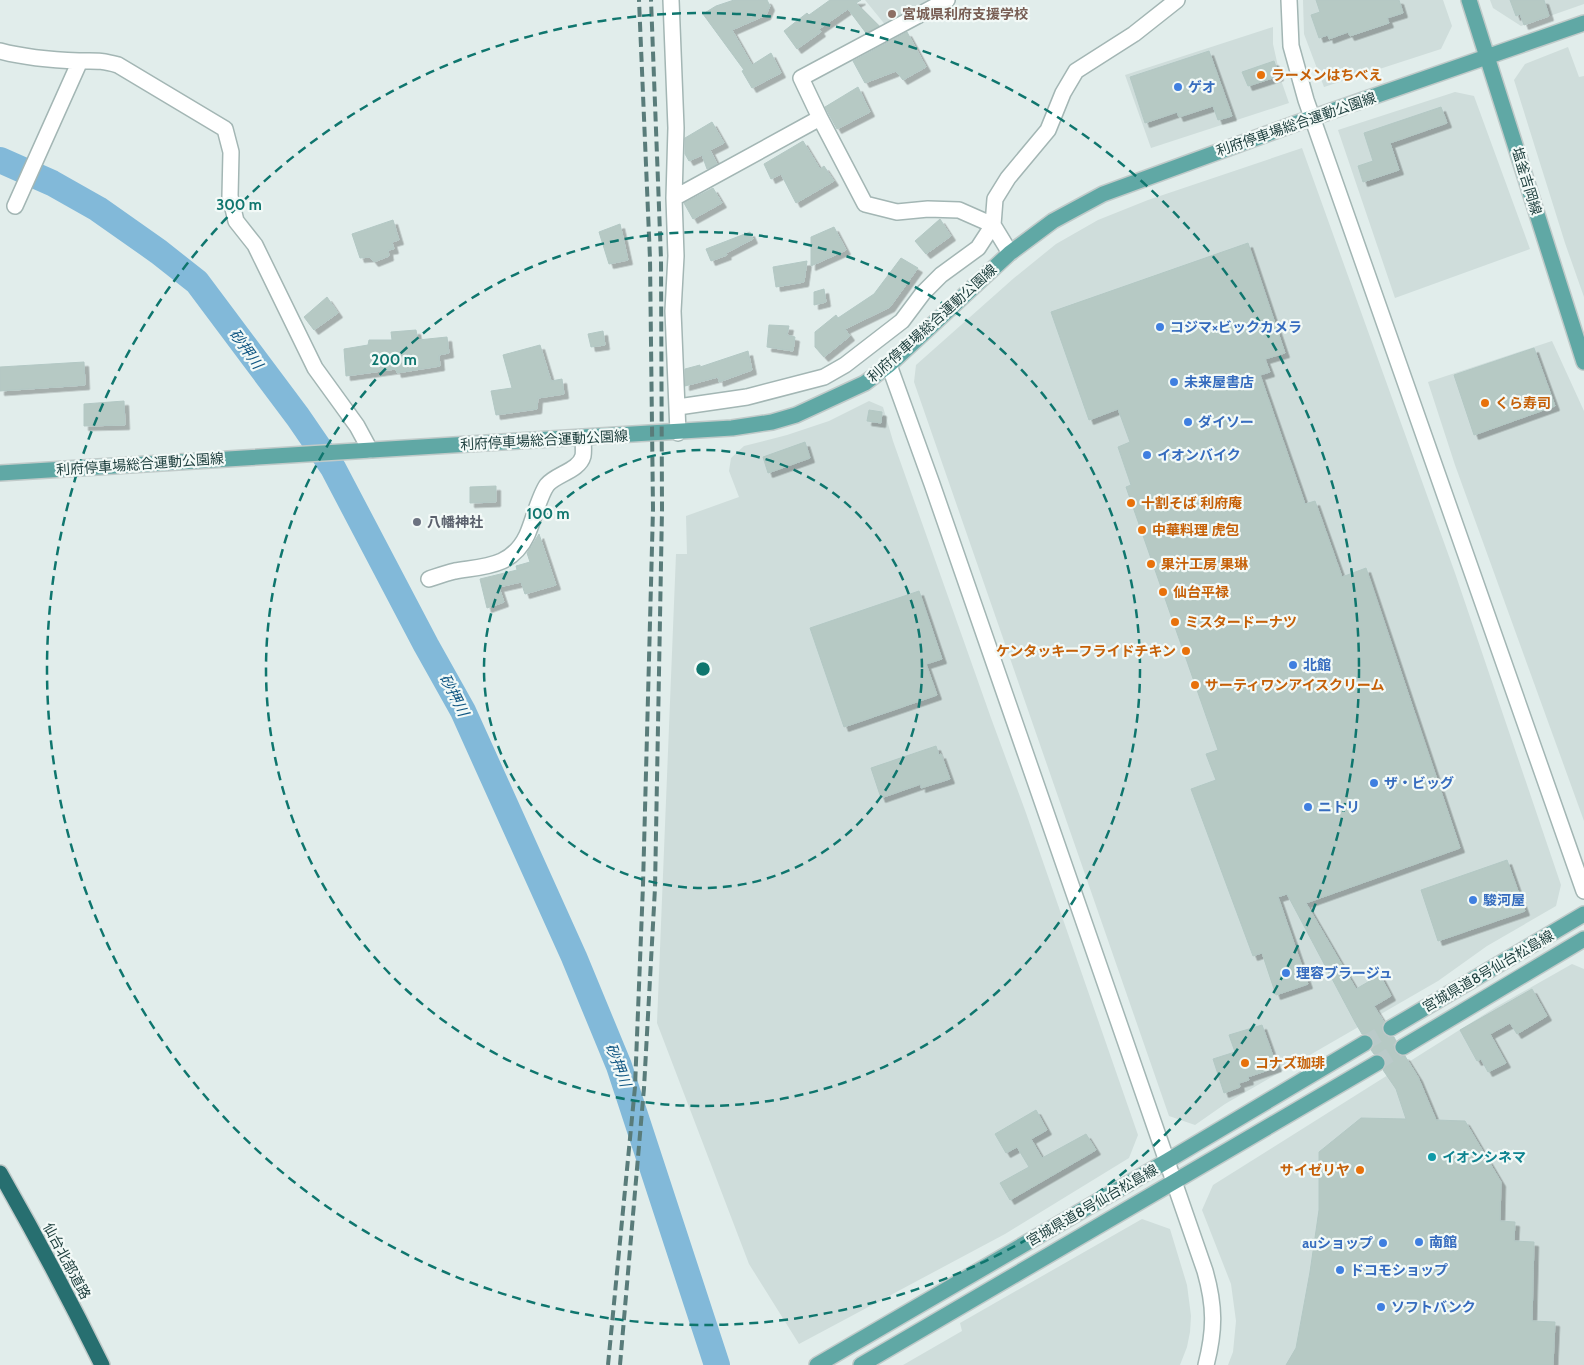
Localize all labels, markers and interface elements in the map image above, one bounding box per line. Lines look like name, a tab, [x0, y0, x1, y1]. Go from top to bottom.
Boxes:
place label: 宮城県利府支援学校	[902, 5, 1028, 23]
marker: 宮城県利府支援学校	[886, 8, 898, 20]
place label: ラーメンはちべえ	[1271, 66, 1382, 84]
marker: ラーメンはちべえ	[1255, 69, 1267, 81]
place label: ゲオ	[1188, 78, 1216, 96]
marker: ゲオ	[1172, 81, 1184, 93]
street label: 利府停車場総合運動公園線	[1214, 88, 1378, 160]
street label: 塩釜吉岡線	[1508, 145, 1546, 217]
text: 300 m	[216, 196, 262, 214]
street label: 利府停車場総合運動公園線	[864, 260, 1000, 386]
place label: コジマ×ビックカメラ	[1170, 318, 1302, 336]
marker: コジマ×ビックカメラ	[1154, 321, 1166, 333]
water label: 砂押川	[225, 326, 268, 374]
text: 200 m	[371, 351, 417, 369]
place label: 未来屋書店	[1184, 373, 1254, 391]
marker: 未来屋書店	[1168, 376, 1180, 388]
place label: くら寿司	[1495, 394, 1551, 412]
marker: くら寿司	[1479, 397, 1491, 409]
place label: ダイソー	[1198, 413, 1254, 431]
marker: ダイソー	[1182, 416, 1194, 428]
street label: 利府停車場総合運動公園線	[460, 427, 628, 453]
place label: イオンバイク	[1157, 446, 1241, 464]
street label: 利府停車場総合運動公園線	[56, 449, 224, 479]
marker: イオンバイク	[1141, 449, 1153, 461]
place label: 十割そば 利府庵	[1141, 494, 1242, 512]
marker: 十割そば 利府庵	[1125, 497, 1137, 509]
text: 100 m	[526, 505, 570, 523]
place label: 八幡神社	[427, 513, 483, 531]
marker: 八幡神社	[411, 516, 423, 528]
place label: 中華料理 虎包	[1152, 521, 1239, 539]
marker: 中華料理 虎包	[1136, 524, 1148, 536]
place label: 果汁工房 果琳	[1161, 555, 1248, 573]
marker: 果汁工房 果琳	[1145, 558, 1157, 570]
place label: 仙台平禄	[1173, 583, 1229, 601]
marker: 仙台平禄	[1157, 586, 1169, 598]
place label: ミスタードーナツ	[1185, 613, 1297, 631]
marker: ミスタードーナツ	[1169, 616, 1181, 628]
place label: ケンタッキーフライドチキン	[996, 642, 1176, 660]
marker: ケンタッキーフライドチキン	[1180, 645, 1192, 657]
place label: 北館	[1303, 656, 1331, 674]
marker: 北館	[1287, 659, 1299, 671]
centre of rings	[694, 660, 712, 678]
water label: 砂押川	[436, 671, 473, 721]
place label: サーティワンアイスクリーム	[1205, 676, 1385, 694]
marker: サーティワンアイスクリーム	[1189, 679, 1201, 691]
place label: ザ・ビッグ	[1384, 774, 1454, 792]
marker: ザ・ビッグ	[1368, 777, 1380, 789]
place label: ニトリ	[1318, 798, 1360, 816]
marker: ニトリ	[1302, 801, 1314, 813]
place label: 駿河屋	[1483, 891, 1525, 909]
marker: 駿河屋	[1467, 894, 1479, 906]
street label: 宮城県道8号仙台松島線	[1419, 926, 1557, 1016]
place label: 理容ブラージュ	[1296, 964, 1393, 982]
marker: 理容ブラージュ	[1280, 967, 1292, 979]
water label: 砂押川	[602, 1041, 635, 1091]
place label: コナズ珈琲	[1255, 1054, 1325, 1072]
marker: コナズ珈琲	[1239, 1057, 1251, 1069]
place label: イオンシネマ	[1442, 1148, 1526, 1166]
marker: イオンシネマ	[1426, 1151, 1438, 1163]
street label: 宮城県道8号仙台松島線	[1023, 1160, 1161, 1250]
place label: サイゼリヤ	[1280, 1161, 1350, 1179]
marker: サイゼリヤ	[1354, 1164, 1366, 1176]
street label: 仙台北部道路	[39, 1220, 95, 1302]
place label: 南館	[1429, 1233, 1457, 1251]
place label: auショップ	[1302, 1234, 1373, 1252]
marker: 南館	[1413, 1236, 1425, 1248]
marker: auショップ	[1377, 1237, 1389, 1249]
place label: ドコモショップ	[1350, 1261, 1448, 1279]
marker: ドコモショップ	[1334, 1264, 1346, 1276]
place label: ソフトバンク	[1391, 1298, 1476, 1316]
marker: ソフトバンク	[1375, 1301, 1387, 1313]

